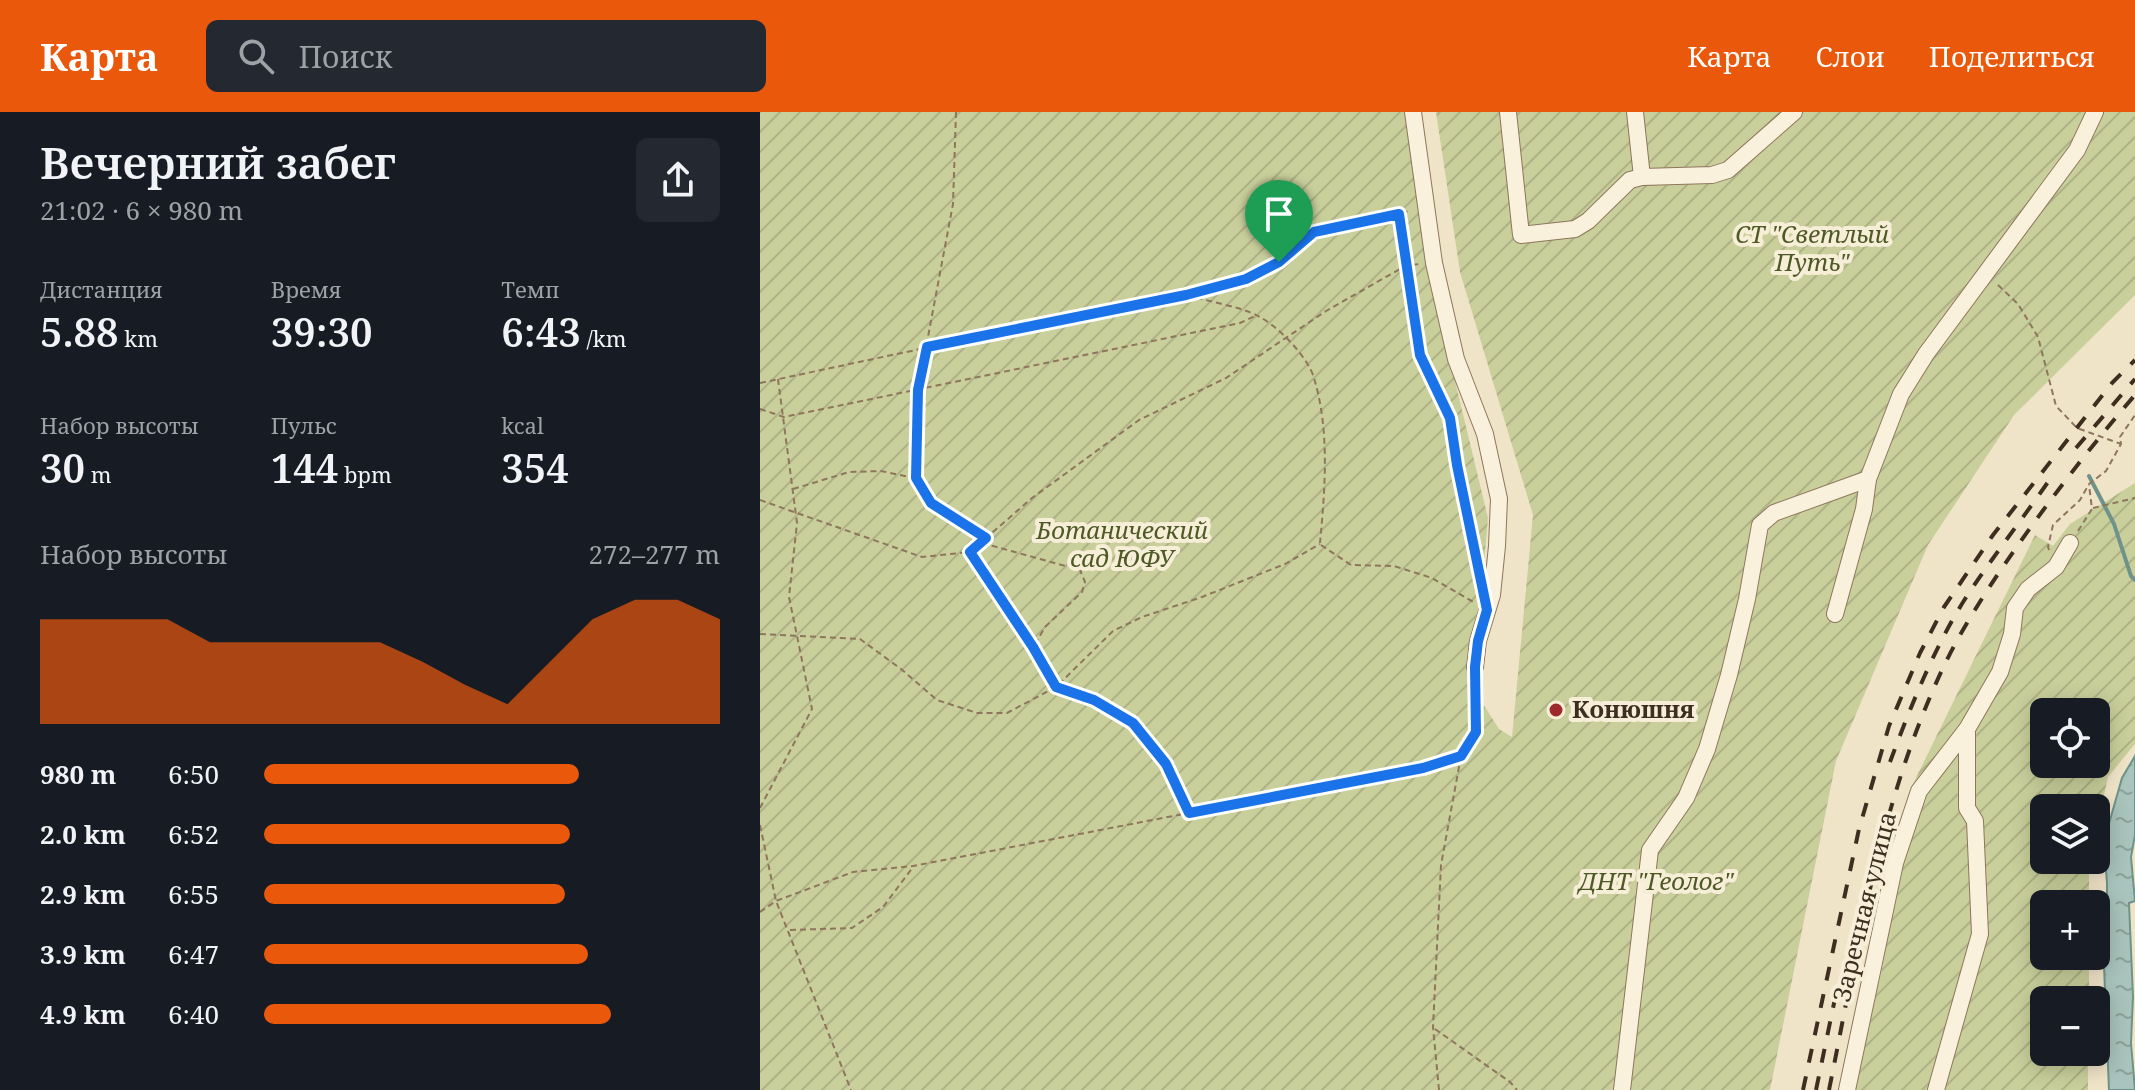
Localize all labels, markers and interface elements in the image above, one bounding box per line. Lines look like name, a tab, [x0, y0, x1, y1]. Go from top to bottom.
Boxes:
search box	[206, 20, 766, 92]
text: Карта	[40, 30, 158, 82]
icon: search	[234, 34, 278, 78]
text: Поиск	[298, 36, 392, 77]
text: Карта	[1687, 37, 1771, 75]
text: Слои	[1815, 37, 1885, 75]
text: Поделиться	[1929, 37, 2095, 75]
text: Вечерний забег	[40, 132, 396, 192]
button: share	[636, 138, 720, 222]
pin	[1245, 180, 1313, 262]
text: 21:02 · 6 × 980 m	[40, 192, 243, 228]
icon: arrive	[1257, 192, 1301, 236]
park label: СТ "Светлый Путь"	[1735, 217, 1889, 278]
text: Дистанция	[40, 274, 163, 304]
text: Время	[271, 274, 342, 304]
text: Темп	[501, 274, 559, 304]
text: 5.88	[40, 304, 119, 359]
text: 39:30	[271, 304, 373, 359]
text: 6:43	[501, 304, 581, 359]
text: km	[119, 323, 158, 353]
text: /km	[581, 323, 627, 353]
text: Набор высоты	[40, 410, 199, 440]
text: Пульс	[271, 410, 337, 440]
text: kcal	[501, 410, 544, 440]
text: 30	[40, 440, 85, 495]
text: 144	[271, 440, 338, 495]
text: 354	[501, 440, 569, 495]
text: m	[85, 459, 112, 489]
text: bpm	[338, 459, 392, 489]
park label: Ботанический сад ЮФУ	[1035, 513, 1208, 574]
text: Набор высоты	[40, 536, 228, 572]
text: 272–277 m	[588, 536, 720, 572]
place label: Конюшня	[1572, 692, 1695, 725]
map controls	[2030, 698, 2110, 1066]
button: locate	[2030, 698, 2110, 778]
marker: Конюшня	[1547, 701, 1565, 719]
text: 980 m	[40, 756, 116, 792]
text: 6:50	[168, 756, 219, 792]
button: layers	[2030, 794, 2110, 874]
street label: Заречная улица	[1824, 808, 1903, 1005]
text: 2.0 km	[40, 816, 126, 852]
text: 6:52	[168, 816, 219, 852]
park label: ДНТ "Геолог"	[1576, 864, 1734, 897]
text: 2.9 km	[40, 876, 126, 912]
text: 6:55	[168, 876, 219, 912]
button: +	[2030, 890, 2110, 970]
text: 3.9 km	[40, 936, 126, 972]
text: 6:47	[168, 936, 219, 972]
button: −	[2030, 986, 2110, 1066]
text: 4.9 km	[40, 996, 126, 1032]
text: 6:40	[168, 996, 219, 1032]

